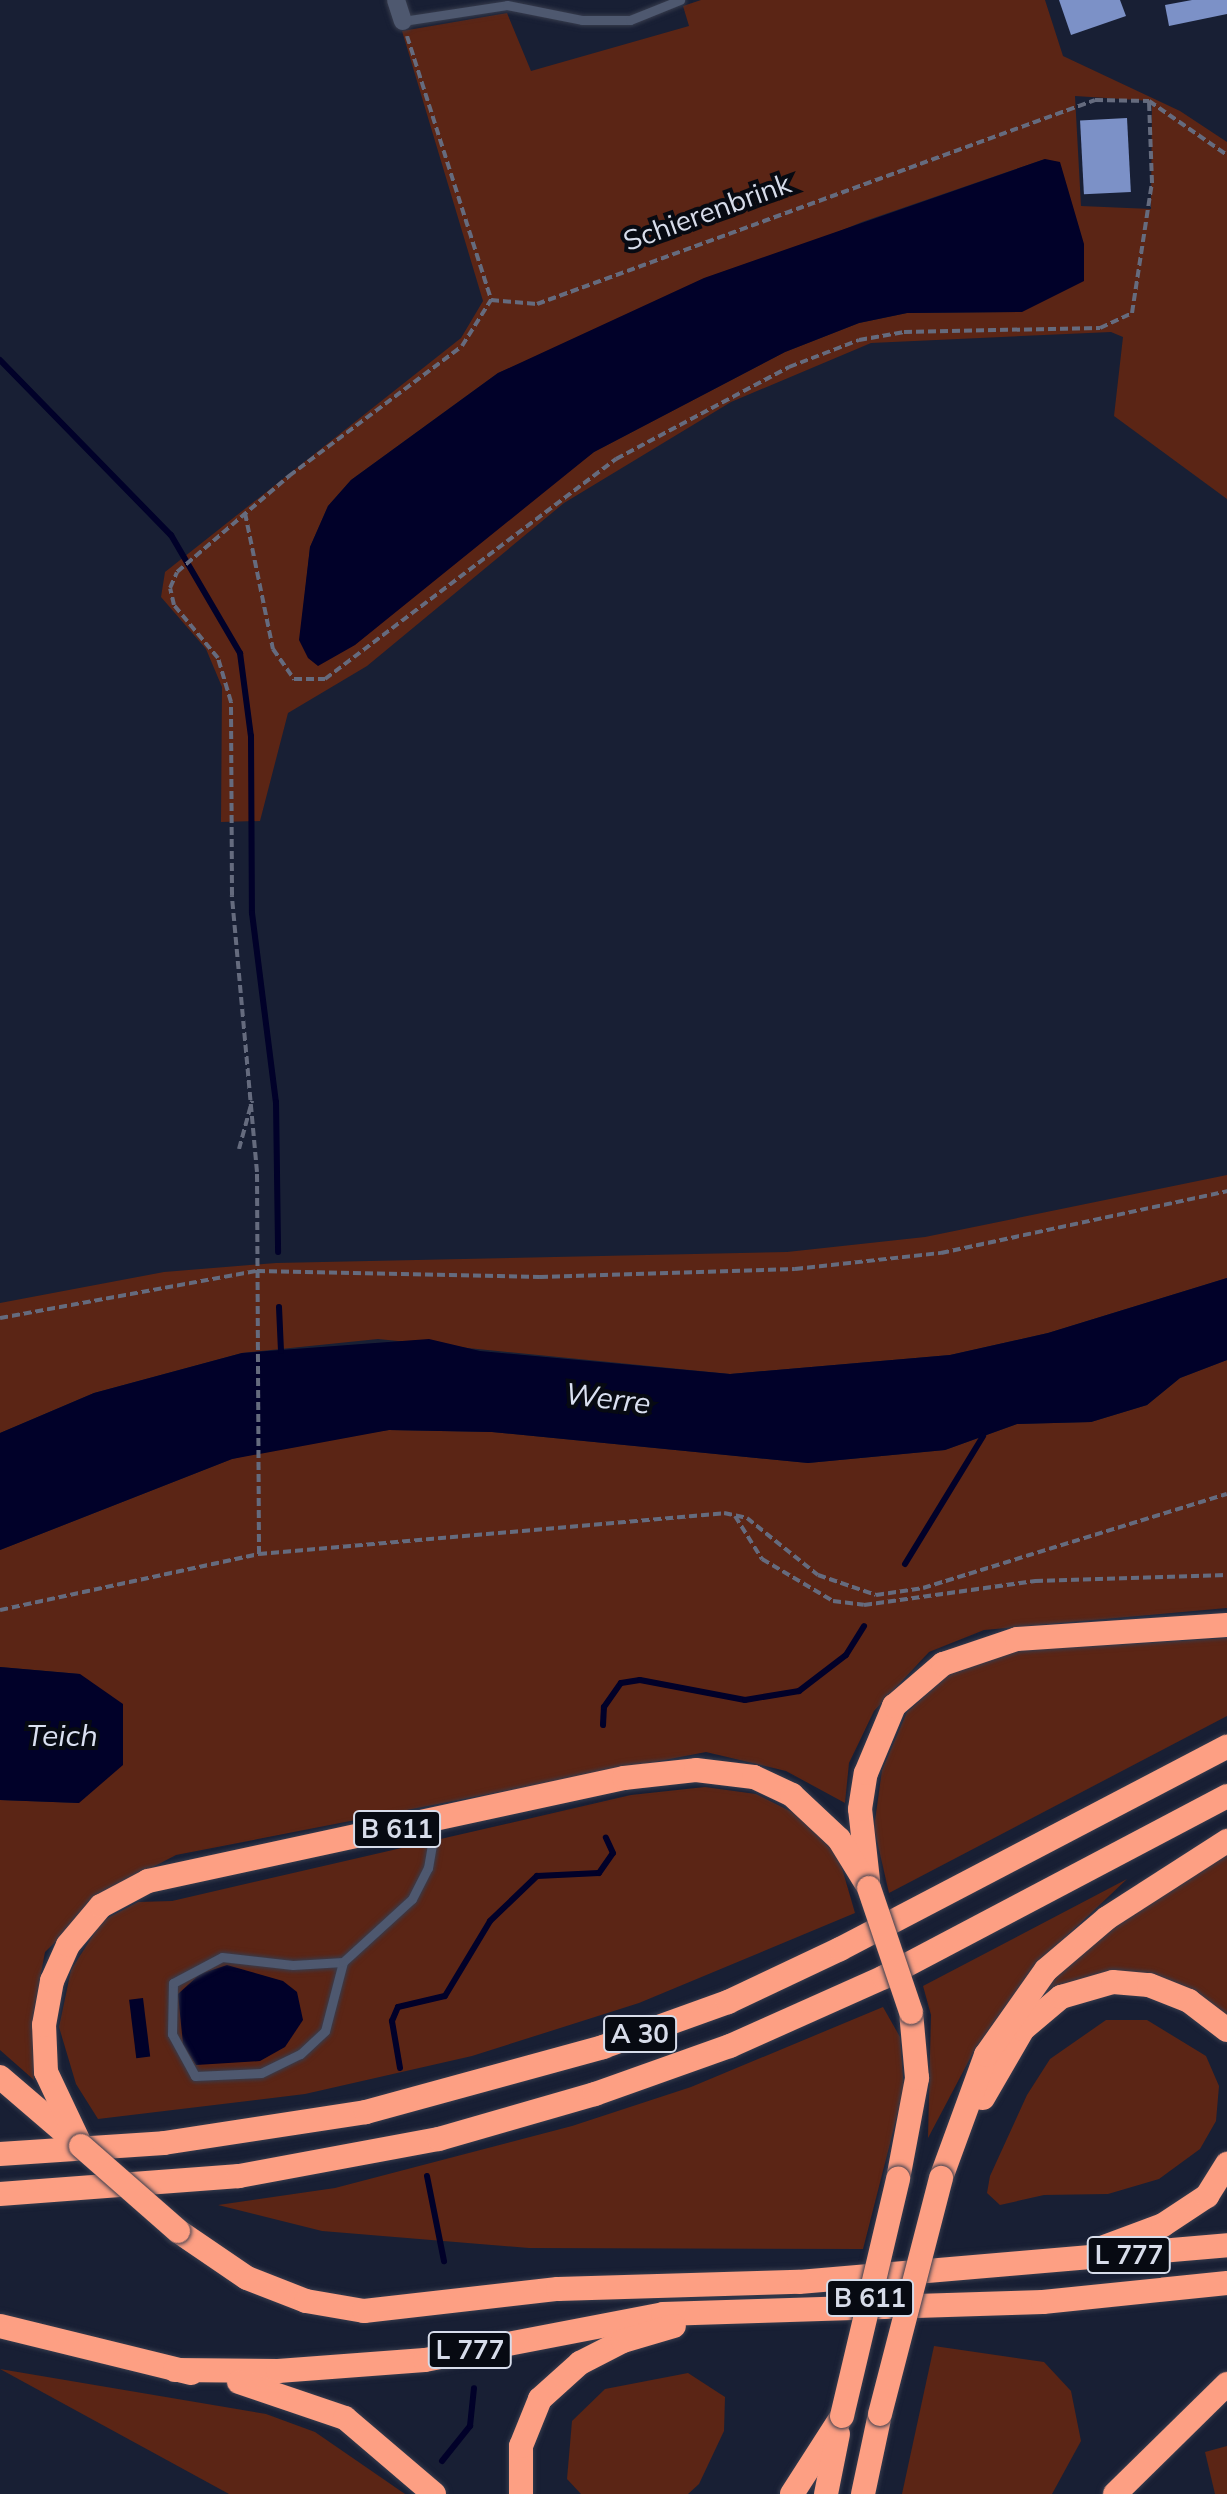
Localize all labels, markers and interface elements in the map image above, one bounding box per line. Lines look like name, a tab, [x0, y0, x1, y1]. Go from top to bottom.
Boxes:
street label: Schierenbrink	[619, 166, 795, 258]
water label: Werre	[563, 1375, 653, 1421]
water label: Teich	[26, 1717, 98, 1753]
road number: B 611	[353, 1807, 441, 1851]
road number: A 30	[602, 2012, 678, 2056]
road number: L 777	[1085, 2233, 1173, 2277]
road number: B 611	[826, 2276, 914, 2320]
road number: L 777	[426, 2328, 514, 2372]

